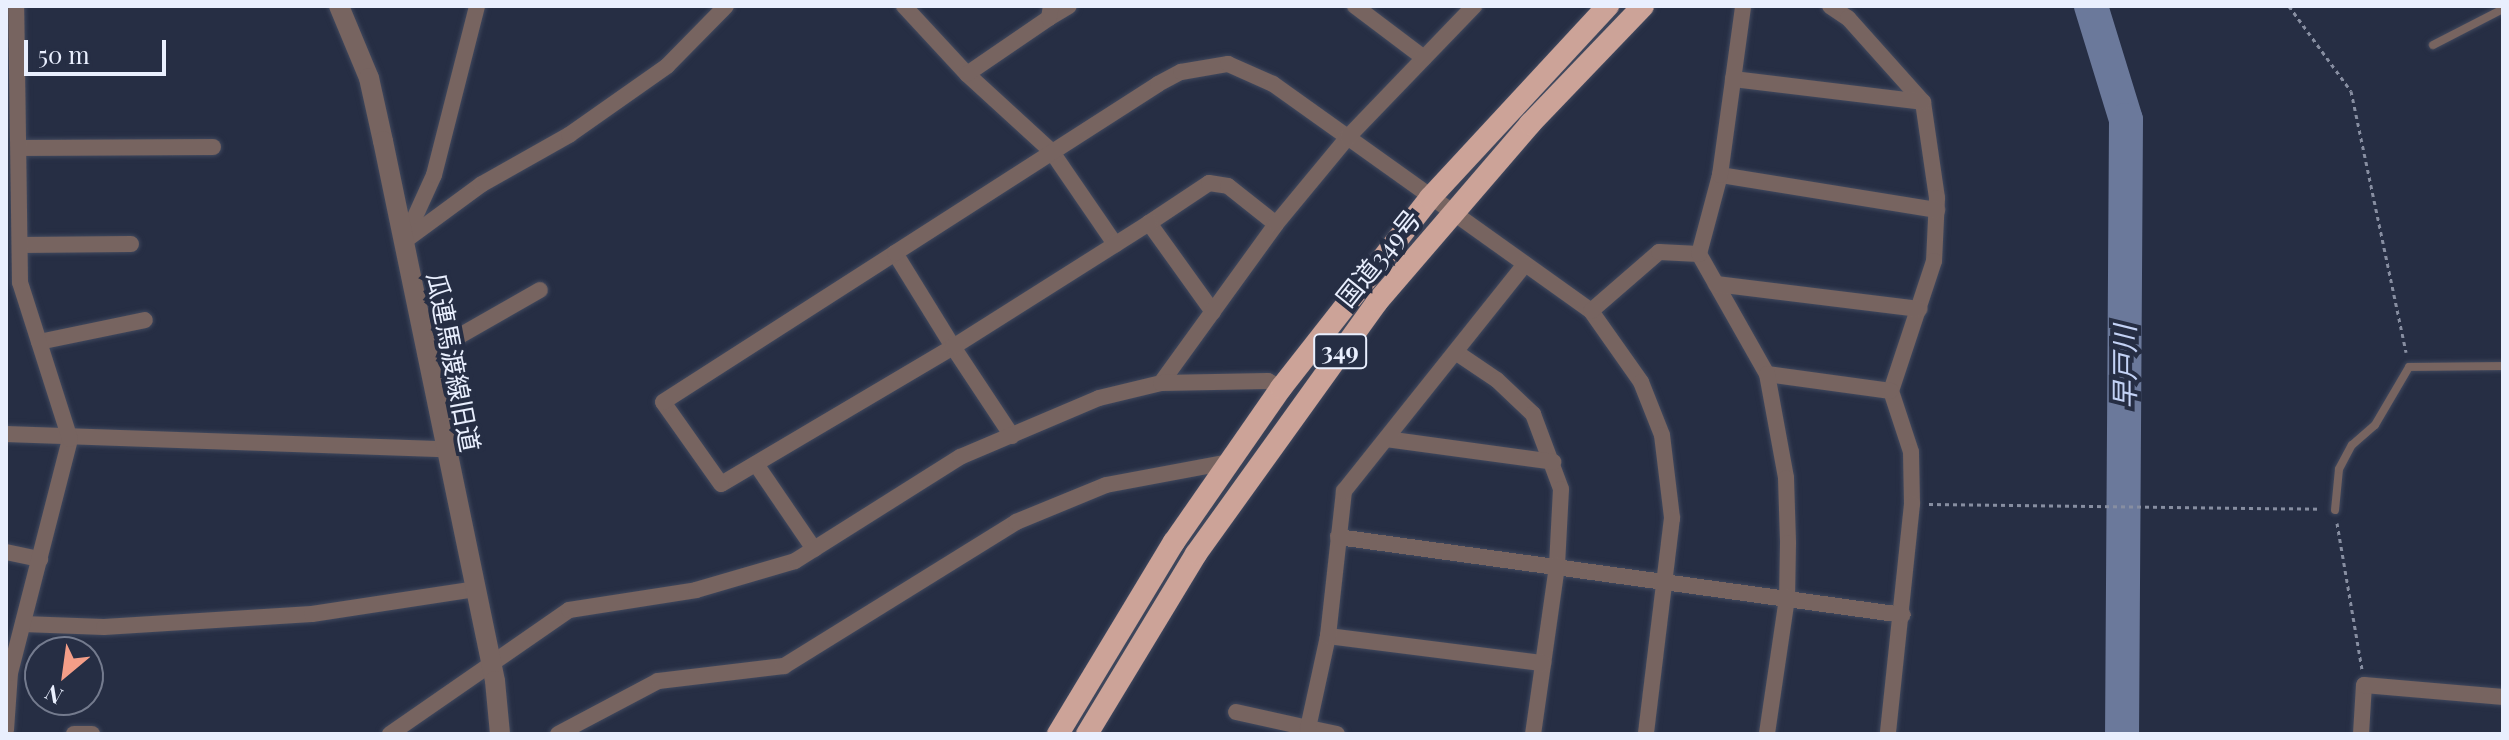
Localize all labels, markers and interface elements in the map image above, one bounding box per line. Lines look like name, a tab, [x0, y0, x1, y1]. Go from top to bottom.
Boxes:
scale bar	[28, 24, 170, 74]
text: 50 m	[38, 38, 90, 70]
street label: 国道349号	[1329, 203, 1427, 313]
street label: 瓜連馬渡線旧道	[421, 270, 487, 454]
water label: 早戸川	[2107, 325, 2141, 409]
road number: 349	[1312, 331, 1368, 371]
north arrow	[24, 636, 104, 716]
text: N	[39, 678, 68, 712]

